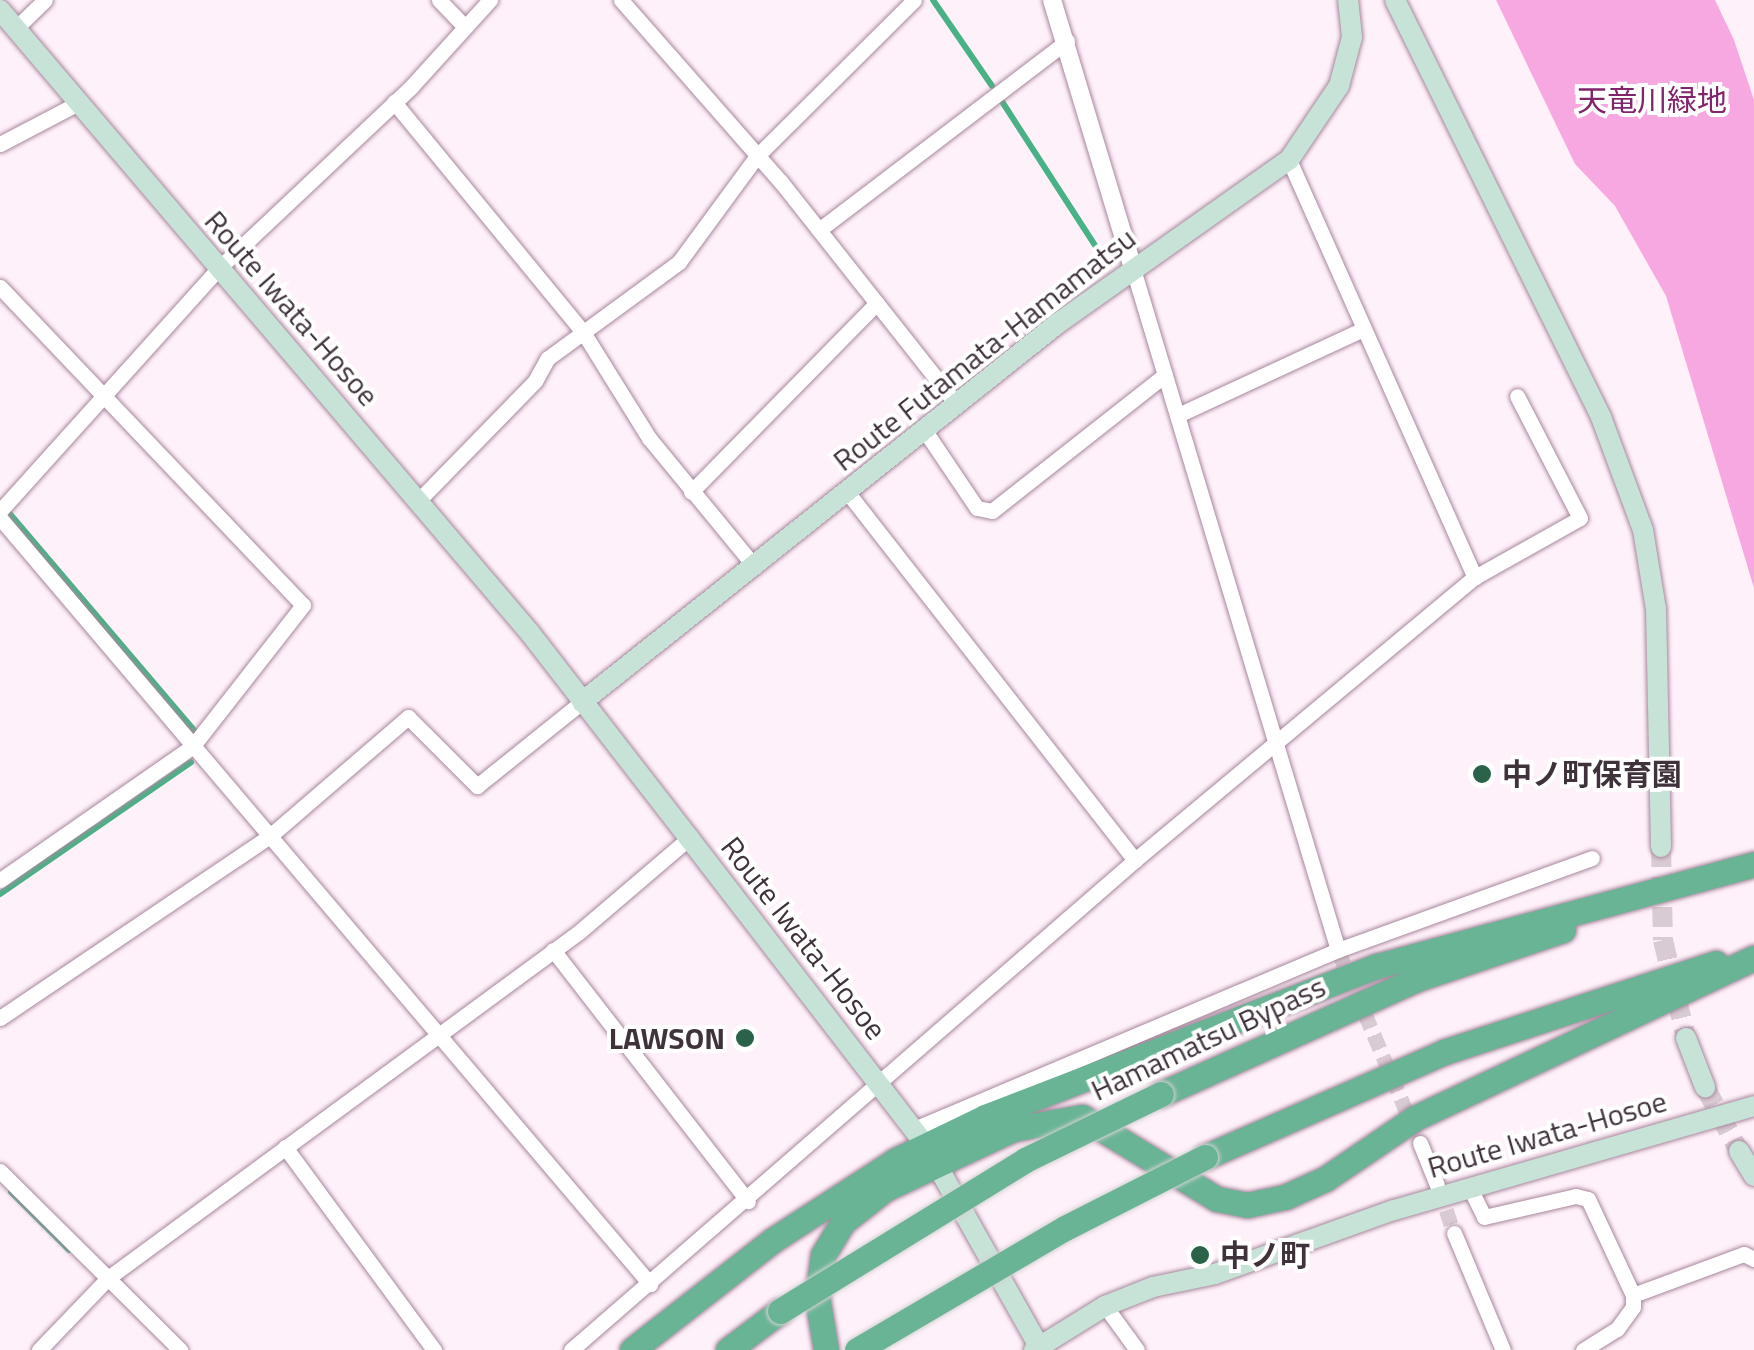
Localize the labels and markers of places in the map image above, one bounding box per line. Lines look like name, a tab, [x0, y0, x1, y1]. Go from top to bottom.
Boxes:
place label: 中ノ町保育園	[1502, 756, 1682, 792]
marker: 中ノ町保育園	[1471, 763, 1493, 785]
place label: LAWSON	[609, 1020, 725, 1056]
marker: LAWSON	[734, 1027, 756, 1049]
place label: 中ノ町	[1220, 1237, 1310, 1273]
marker: 中ノ町	[1189, 1244, 1211, 1266]

